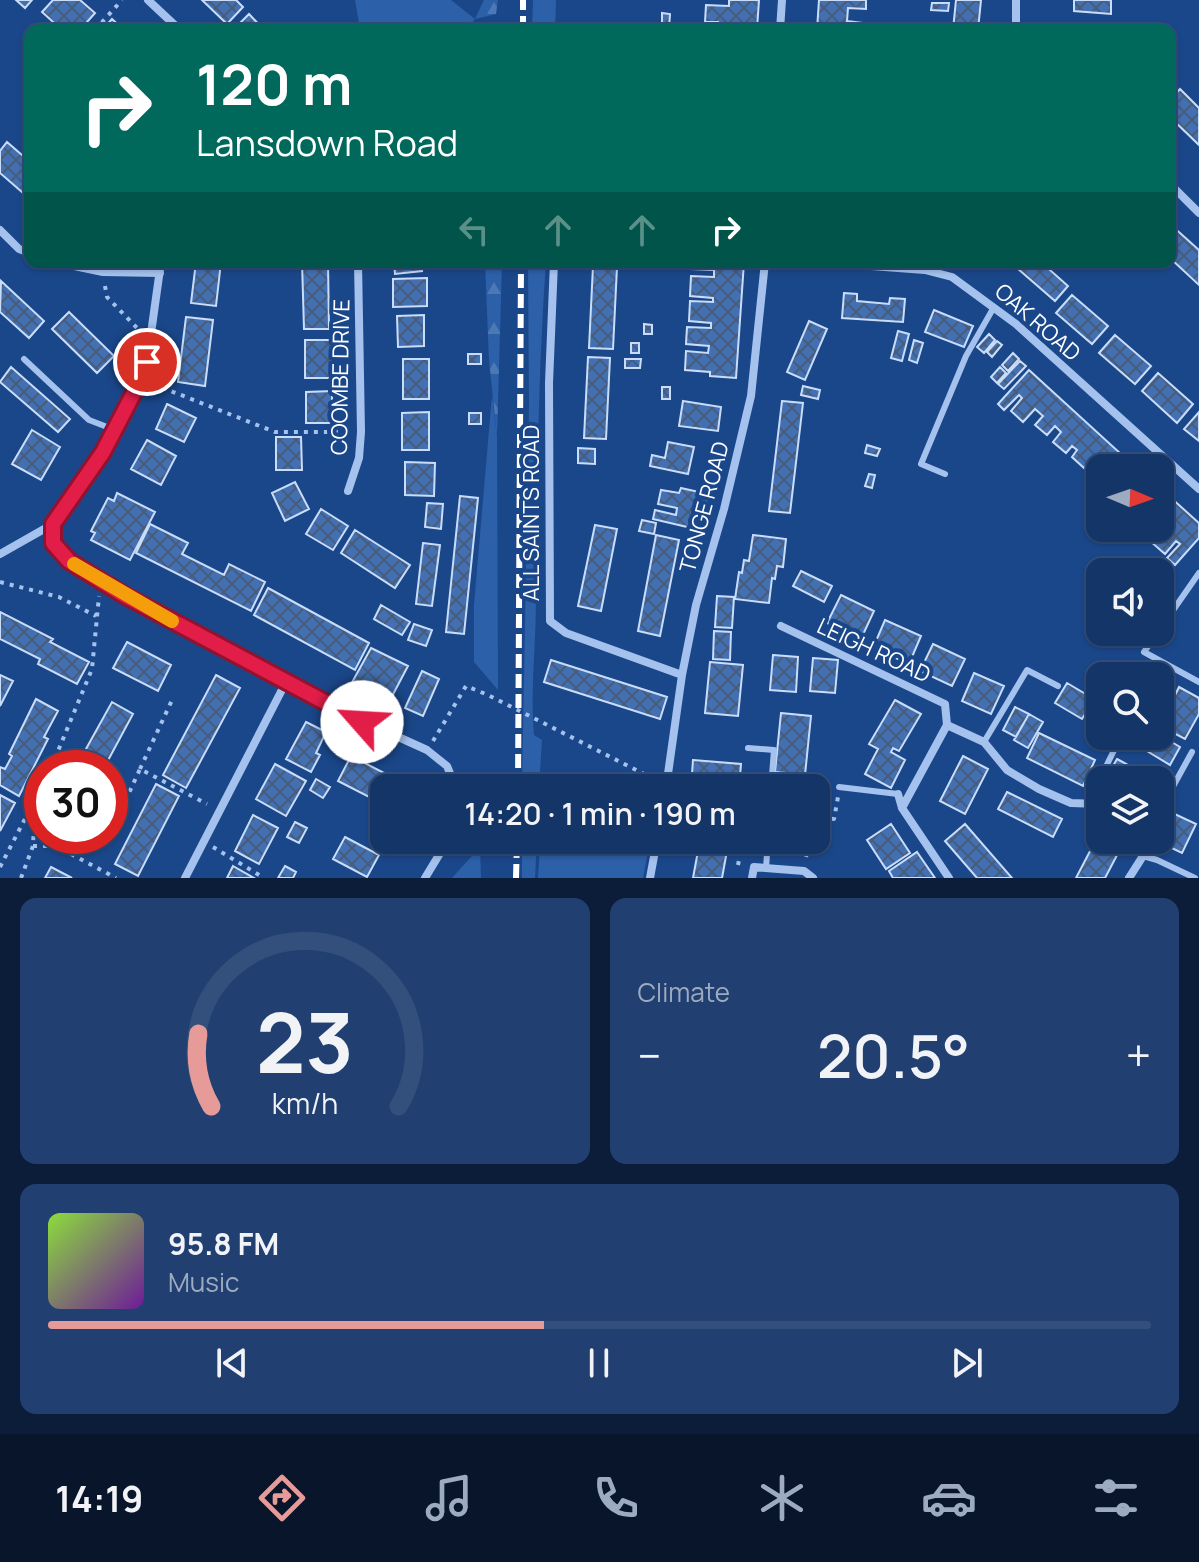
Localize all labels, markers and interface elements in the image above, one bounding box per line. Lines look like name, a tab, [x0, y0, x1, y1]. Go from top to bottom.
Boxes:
text: 120 m	[196, 45, 352, 122]
icon: right	[64, 56, 168, 160]
text: Lansdown Road	[196, 118, 458, 167]
icon: left	[452, 208, 496, 252]
icon: ahead	[536, 208, 580, 252]
icon: ahead	[620, 208, 664, 252]
icon: right	[704, 208, 748, 252]
street label: OAK ROAD	[989, 276, 1087, 368]
street label: COOMBE DRIVE	[324, 299, 356, 455]
pin	[113, 328, 181, 396]
icon: arrive	[125, 340, 169, 384]
street label: ALL SAINTS ROAD	[516, 425, 546, 601]
street label: TONGE ROAD	[672, 438, 736, 576]
north arrow	[1086, 454, 1174, 542]
map controls	[1086, 454, 1174, 854]
button: sound	[1086, 558, 1174, 646]
street label: LEIGH ROAD	[812, 611, 936, 689]
button: search	[1086, 662, 1174, 750]
position arrow	[320, 680, 404, 764]
speed limit sign: 30	[24, 750, 128, 854]
button: layers	[1086, 766, 1174, 854]
text: 14:20 · 1 min · 190 m	[464, 793, 736, 834]
text: Climate	[638, 974, 730, 1010]
text: 23	[256, 984, 354, 1098]
text: 20.5°	[817, 1014, 970, 1096]
text: −	[638, 1025, 661, 1085]
text: +	[1126, 1025, 1151, 1085]
text: km/h	[272, 1084, 338, 1123]
text: 95.8 FM	[168, 1223, 279, 1264]
text: Music	[168, 1264, 239, 1300]
icon: previous	[210, 1341, 254, 1385]
icon: pause	[577, 1341, 621, 1385]
icon: next	[945, 1341, 989, 1385]
icon: directions	[254, 1470, 310, 1526]
icon: music	[421, 1470, 477, 1526]
icon: phone	[588, 1470, 644, 1526]
icon: climate	[754, 1470, 810, 1526]
icon: car	[921, 1470, 977, 1526]
icon: filters	[1088, 1470, 1144, 1526]
text: 14:19	[55, 1474, 144, 1523]

